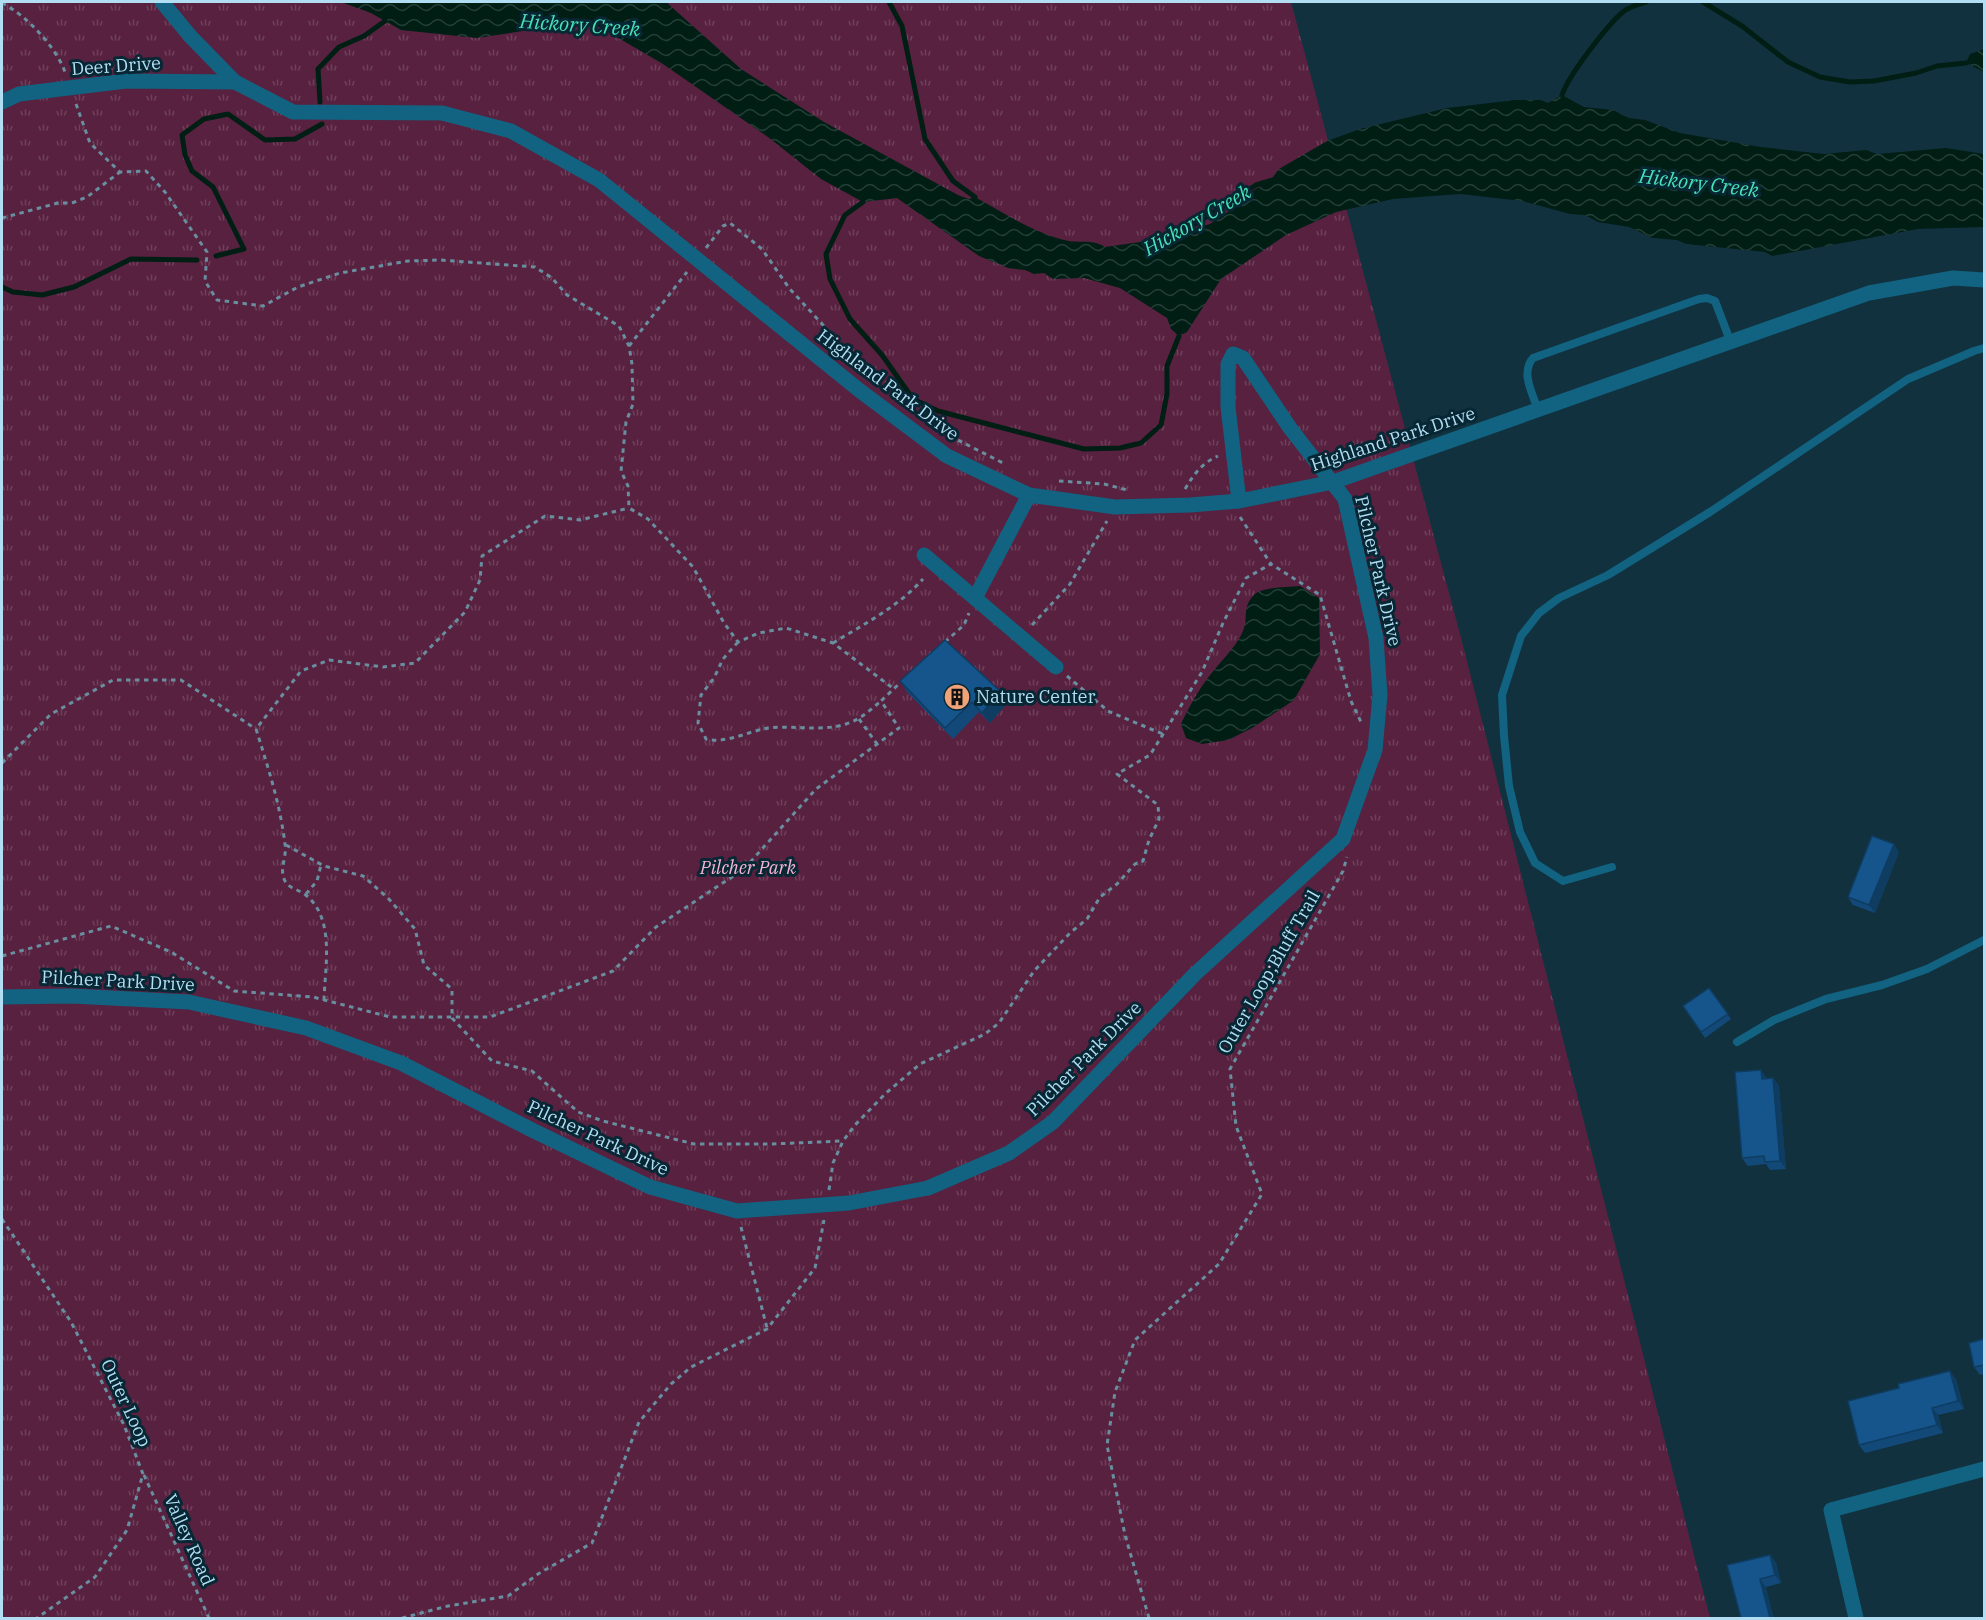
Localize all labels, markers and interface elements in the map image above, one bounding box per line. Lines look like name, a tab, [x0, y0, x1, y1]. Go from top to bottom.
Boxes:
water label: Hickory Creek	[518, 7, 642, 42]
street label: Deer Drive	[70, 51, 161, 80]
water label: Hickory Creek	[1637, 162, 1761, 203]
water label: Hickory Creek	[1137, 178, 1256, 262]
street label: Highland Park Drive	[813, 324, 964, 445]
street label: Highland Park Drive	[1308, 401, 1478, 476]
street label: Pilcher Park Drive	[1350, 493, 1407, 648]
building icon: Nature Center	[942, 682, 972, 712]
place label: Nature Center	[976, 685, 1096, 708]
park label: Pilcher Park	[699, 856, 796, 879]
street label: Outer Loop;Bluff Trail	[1212, 886, 1325, 1058]
street label: Pilcher Park Drive	[41, 965, 195, 996]
street label: Pilcher Park Drive	[1021, 996, 1146, 1121]
street label: Pilcher Park Drive	[524, 1095, 673, 1180]
street label: Outer Loop	[96, 1355, 157, 1450]
street label: Valley Road	[159, 1490, 220, 1589]

